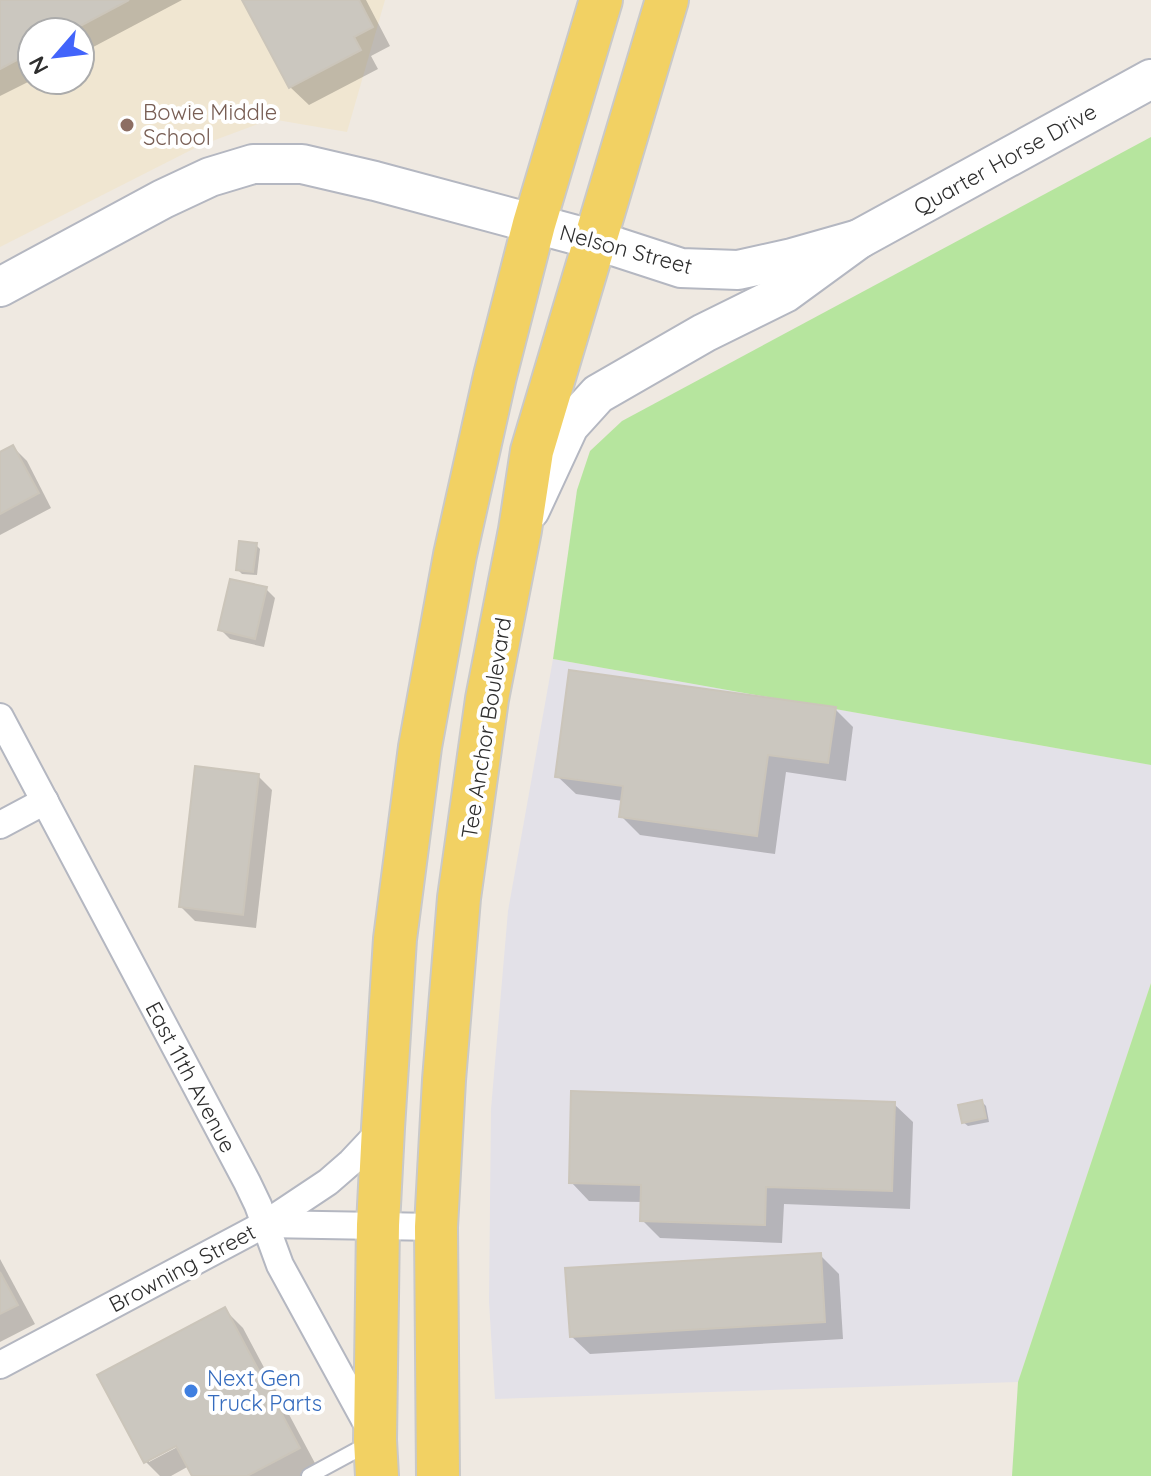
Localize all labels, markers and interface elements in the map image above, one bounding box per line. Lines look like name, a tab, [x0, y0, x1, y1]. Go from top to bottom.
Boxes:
north arrow	[16, 16, 96, 96]
text: N	[22, 52, 54, 79]
street label: Quarter Horse Drive	[909, 97, 1101, 221]
place label: Bowie Middle School	[143, 98, 277, 151]
marker: Bowie Middle School	[118, 116, 136, 134]
street label: Nelson Street	[557, 218, 695, 280]
street label: Tee Anchor Boulevard	[455, 615, 517, 841]
street label: East 11th Avenue	[139, 997, 243, 1157]
street label: Browning Street	[104, 1218, 260, 1318]
place label: Next Gen Truck Parts	[207, 1364, 322, 1417]
marker: Next Gen Truck Parts	[182, 1382, 200, 1400]

